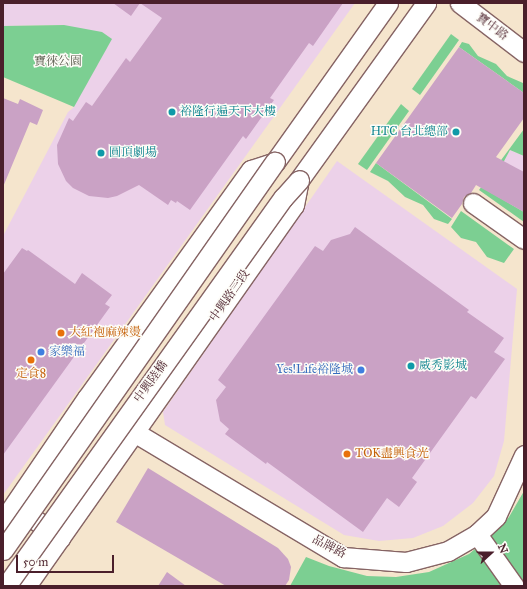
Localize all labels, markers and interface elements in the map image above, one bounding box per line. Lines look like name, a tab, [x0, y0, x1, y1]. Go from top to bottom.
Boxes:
street label: 寶中路	[473, 10, 511, 44]
park label: 寶徠公園	[34, 55, 82, 69]
place label: 裕隆行遍天下大樓	[180, 105, 276, 119]
marker: 裕隆行遍天下大樓	[167, 107, 177, 117]
place label: HTC 台北總部	[371, 125, 448, 139]
marker: HTC 台北總部	[451, 127, 461, 137]
place label: 圓頂劇場	[109, 146, 157, 160]
marker: 圓頂劇場	[96, 148, 106, 158]
street label: 中興路三段	[207, 267, 253, 325]
place label: 大紅袍麻辣燙	[69, 326, 141, 340]
marker: 大紅袍麻辣燙	[56, 328, 66, 338]
place label: 家樂福	[49, 345, 85, 359]
marker: 家樂福	[36, 347, 46, 357]
marker: 定食8	[26, 355, 36, 365]
street label: 中興陸橋	[131, 358, 171, 406]
place label: 威秀影城	[419, 359, 467, 373]
marker: 威秀影城	[406, 361, 416, 371]
place label: Yes!Life裕隆城	[276, 363, 353, 377]
marker: Yes!Life裕隆城	[356, 365, 366, 375]
place label: 定食8	[16, 367, 46, 381]
place label: TOK盡興食光	[355, 447, 429, 461]
marker: TOK盡興食光	[342, 449, 352, 459]
street label: 品牌路	[310, 532, 348, 562]
north arrow	[471, 533, 511, 573]
text: N	[495, 542, 510, 555]
scale bar	[18, 547, 116, 573]
text: 50 m	[23, 555, 48, 569]

